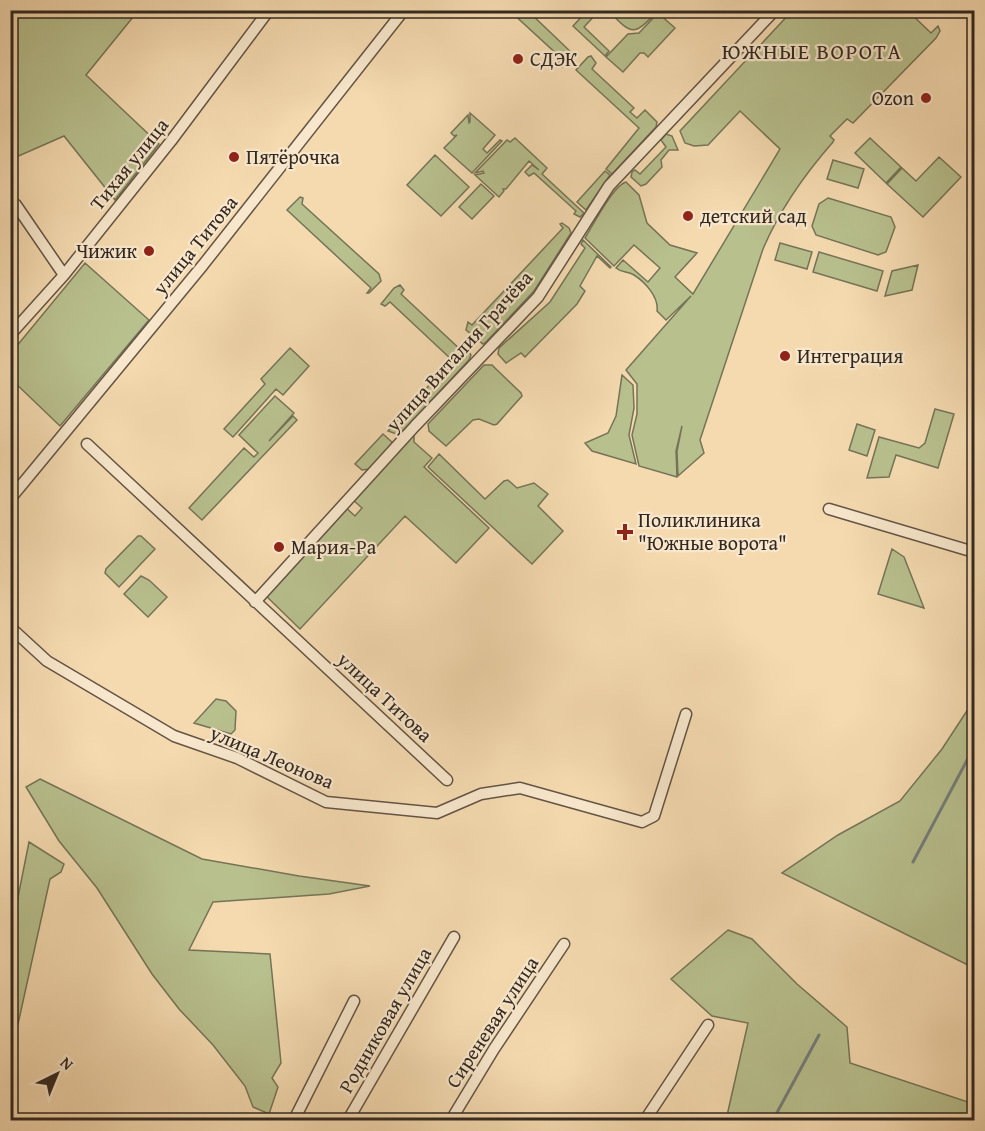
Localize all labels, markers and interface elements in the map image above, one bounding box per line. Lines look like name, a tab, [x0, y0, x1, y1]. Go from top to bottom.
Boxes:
district label: ЮЖНЫЕ ВОРОТА	[722, 35, 902, 67]
place label: СДЭК	[530, 44, 578, 73]
marker: СДЭК	[511, 52, 525, 66]
place label: Ozon	[872, 83, 914, 112]
marker: Ozon	[919, 91, 933, 105]
street label: Тихая улица	[82, 111, 175, 216]
place label: Пятёрочка	[246, 142, 340, 171]
marker: Пятёрочка	[227, 150, 241, 164]
street label: улица Титова	[145, 188, 244, 301]
place label: детский сад	[700, 201, 807, 230]
marker: детский сад	[681, 209, 695, 223]
place label: Чижик	[76, 236, 138, 265]
marker: Чижик	[142, 244, 156, 258]
street label: улица Виталия Грачёва	[378, 263, 539, 438]
place label: Интеграция	[797, 341, 903, 370]
marker: Интеграция	[778, 349, 792, 363]
place label: Поликлиника "Южные ворота"	[638, 505, 787, 557]
marker: Поликлиника "Южные ворота"	[616, 523, 634, 541]
place label: Мария-Ра	[291, 532, 377, 561]
marker: Мария-Ра	[272, 540, 286, 554]
street label: улица Титова	[331, 644, 440, 749]
street label: улица Леонова	[205, 717, 339, 796]
street label: Родниковая улица	[331, 941, 438, 1098]
street label: Сиреневая улица	[438, 950, 545, 1093]
north arrow	[27, 1044, 87, 1104]
text: N	[55, 1051, 80, 1076]

